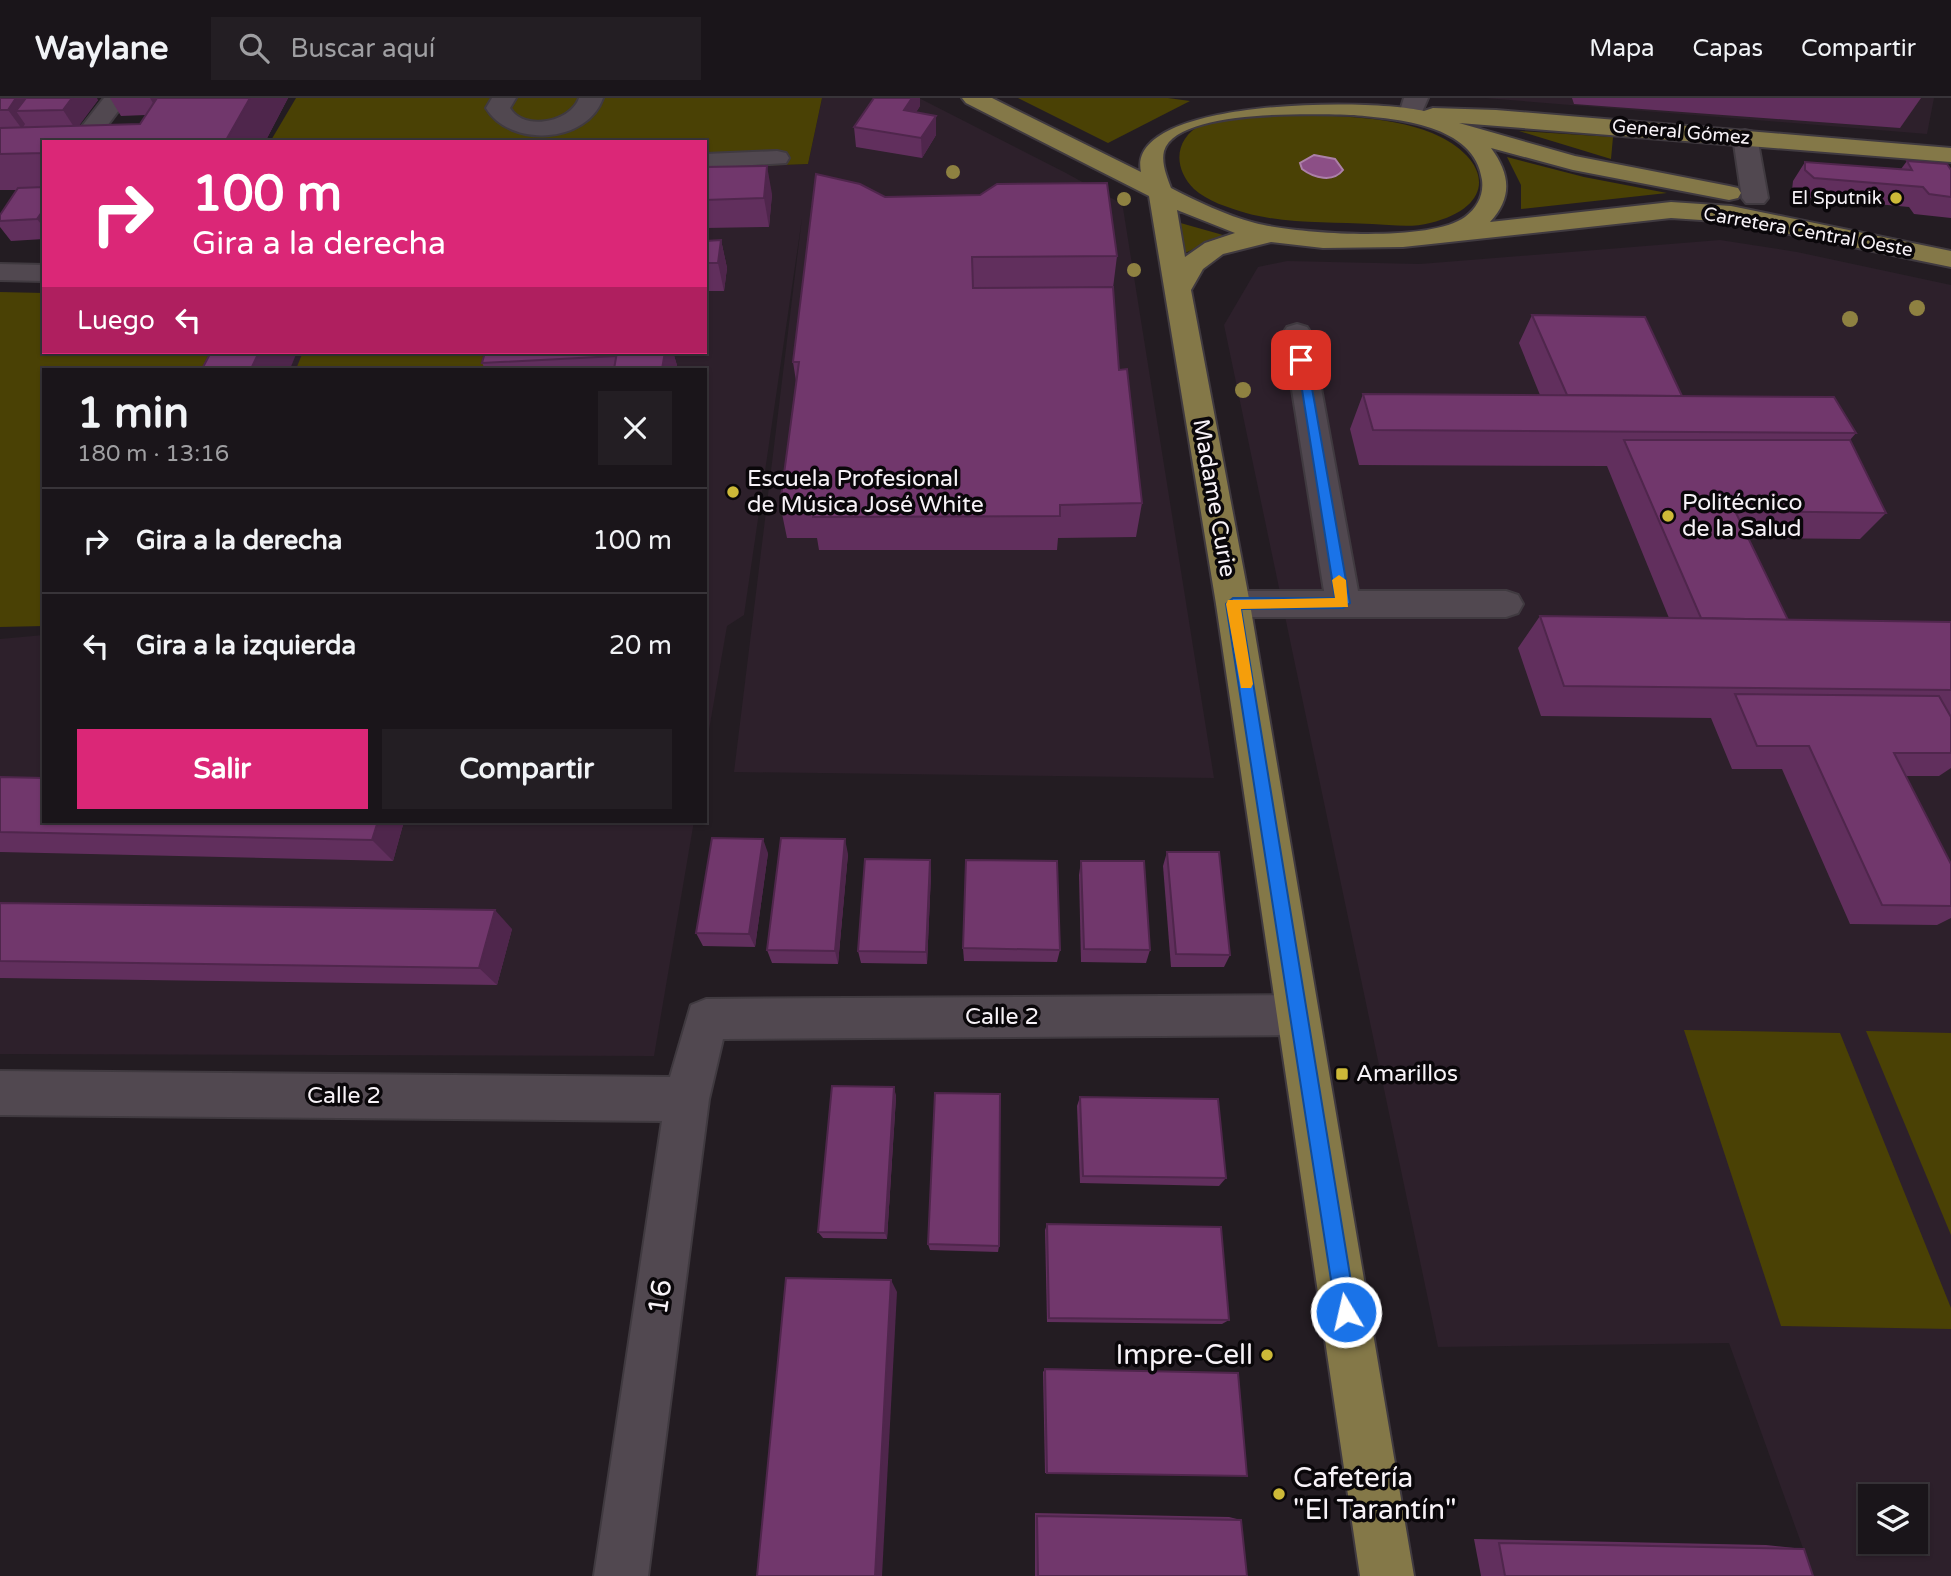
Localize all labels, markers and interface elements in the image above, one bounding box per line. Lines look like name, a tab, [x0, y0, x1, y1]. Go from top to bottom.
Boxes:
search box	[211, 17, 701, 80]
text: Waylane	[35, 29, 169, 68]
icon: search	[235, 29, 273, 67]
text: Buscar aquí	[291, 33, 435, 64]
text: Mapa	[1589, 34, 1655, 63]
text: Capas	[1693, 34, 1763, 63]
text: Compartir	[1801, 34, 1916, 63]
street label: General Gómez	[1611, 115, 1751, 149]
text: 100 m	[192, 165, 342, 224]
icon: right	[77, 168, 168, 259]
place label: El Sputnik	[1791, 187, 1882, 209]
marker: El Sputnik	[1888, 190, 1904, 206]
street label: Carretera Central Oeste	[1702, 203, 1914, 261]
text: Gira a la derecha	[192, 225, 446, 263]
icon: left	[169, 301, 207, 339]
text: Luego	[77, 305, 155, 336]
pin	[1271, 330, 1331, 390]
icon: arrive	[1282, 341, 1320, 379]
text: 1 min	[77, 388, 189, 439]
button: close	[598, 391, 672, 465]
street label: Madame Curie	[1186, 417, 1242, 579]
text: 180 m · 13:16	[77, 440, 229, 468]
place label: Escuela Profesional de Música José White	[747, 465, 984, 519]
marker: Escuela Profesional de Música José White	[725, 484, 741, 500]
place label: Politécnico de la Salud	[1682, 489, 1802, 543]
marker: Politécnico de la Salud	[1660, 508, 1676, 524]
icon: right	[77, 522, 115, 560]
text: Gira a la derecha	[136, 525, 342, 556]
text: 100 m	[592, 525, 672, 556]
icon: left	[77, 627, 115, 665]
text: Gira a la izquierda	[136, 630, 356, 661]
text: 20 m	[609, 630, 672, 661]
button: Salir	[77, 729, 368, 809]
button: Compartir	[382, 729, 672, 809]
street label: Calle 2	[965, 1003, 1039, 1031]
place label: Amarillos	[1356, 1060, 1458, 1088]
marker: Amarillos	[1334, 1066, 1350, 1082]
street label: Calle 2	[307, 1082, 381, 1110]
position arrow	[1309, 1275, 1383, 1349]
street label: 16	[641, 1277, 679, 1317]
place label: Impre-Cell	[1116, 1338, 1253, 1372]
marker: Impre-Cell	[1259, 1347, 1275, 1363]
place label: Cafetería "El Tarantín"	[1293, 1461, 1457, 1527]
map controls	[1858, 1484, 1928, 1554]
button: layers	[1858, 1484, 1928, 1554]
marker: Cafetería "El Tarantín"	[1271, 1486, 1287, 1502]

